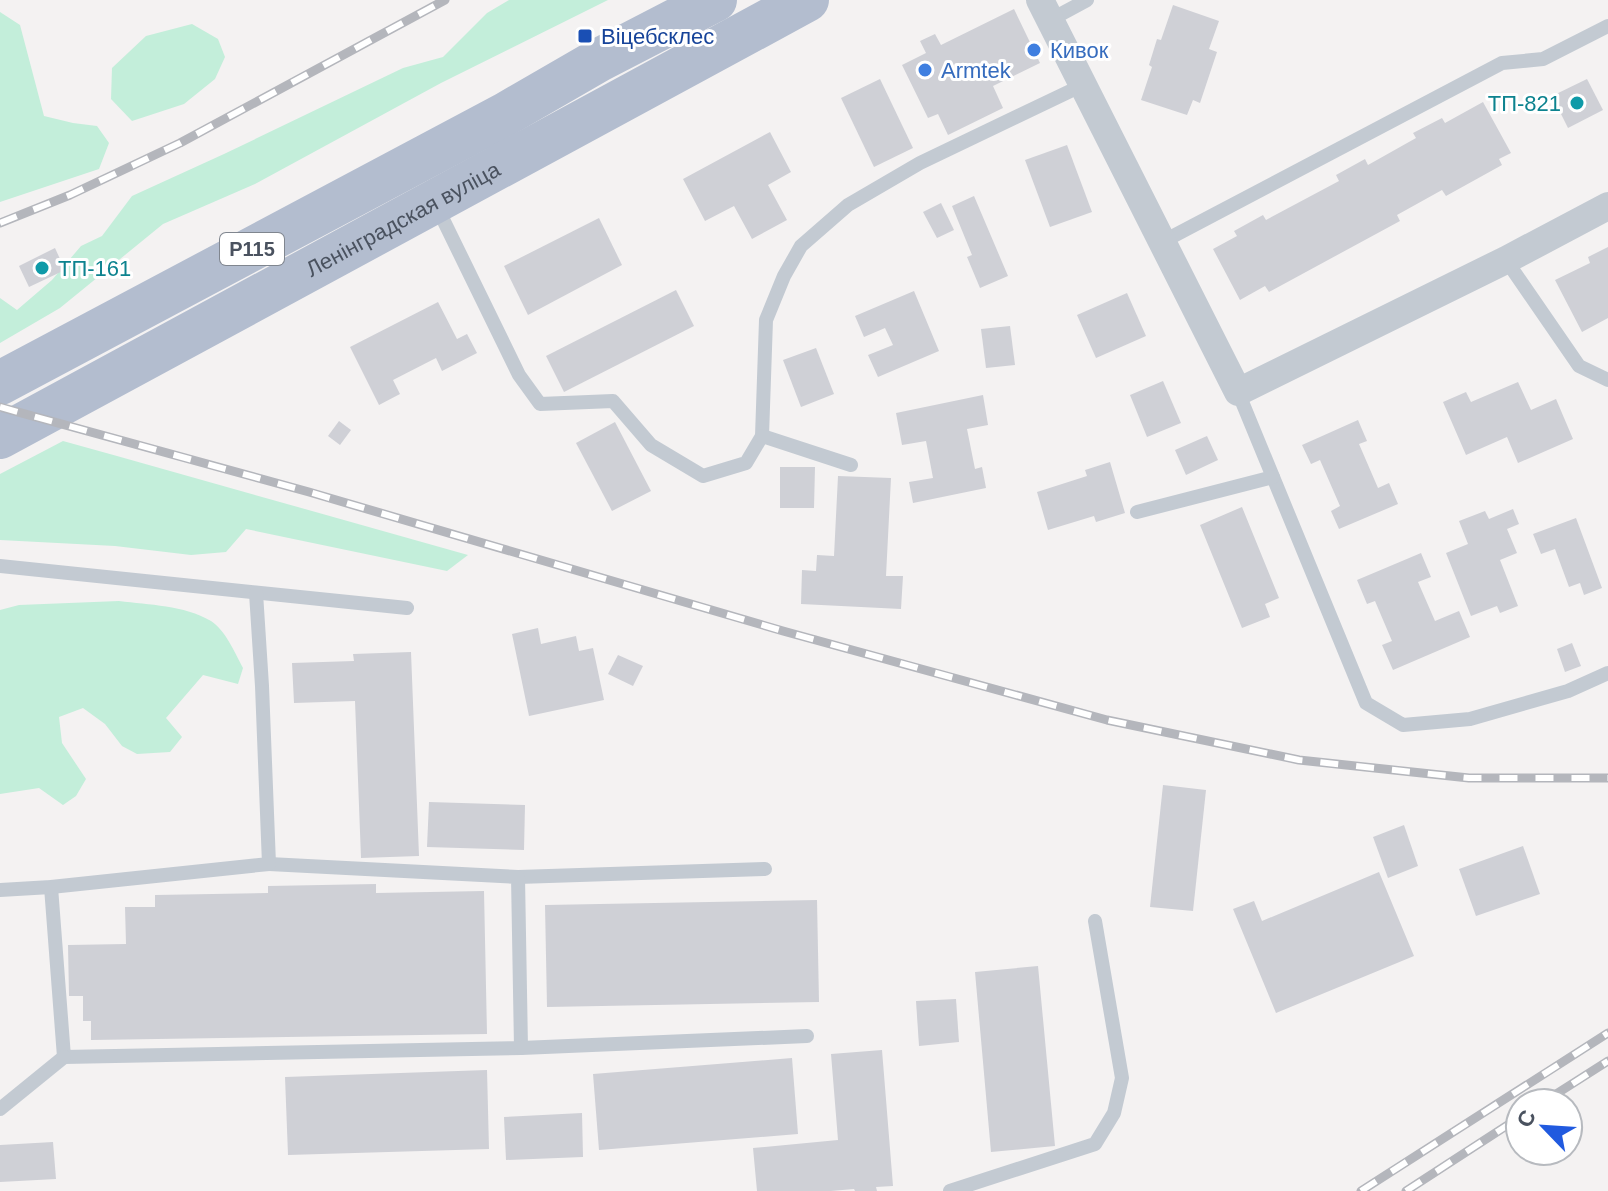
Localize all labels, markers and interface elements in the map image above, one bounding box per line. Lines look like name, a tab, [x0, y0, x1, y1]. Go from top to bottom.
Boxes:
place label: Віцебсклес	[601, 24, 714, 49]
marker: Віцебсклес	[576, 27, 594, 45]
place label: Кивок	[1050, 38, 1109, 63]
marker: Кивок	[1025, 41, 1043, 59]
place label: Armtek	[941, 58, 1012, 83]
marker: Armtek	[916, 61, 934, 79]
place label: ТП-821	[1488, 91, 1561, 116]
marker: ТП-821	[1568, 94, 1586, 112]
street label: Ленінградская вуліца	[302, 156, 505, 282]
road number: Р115	[220, 233, 284, 265]
place label: ТП-161	[58, 256, 131, 281]
marker: ТП-161	[33, 259, 51, 277]
north arrow	[1504, 1087, 1584, 1167]
text: С	[1512, 1106, 1541, 1131]

